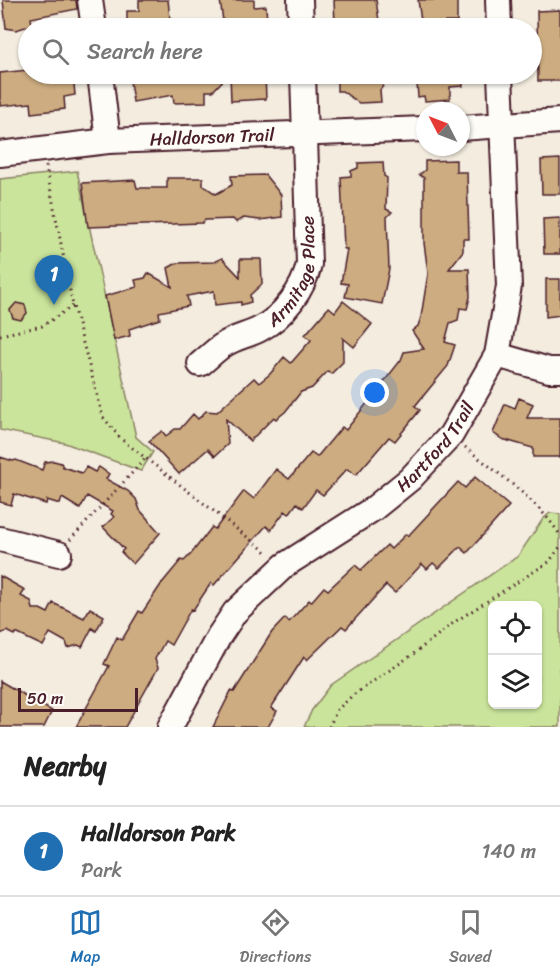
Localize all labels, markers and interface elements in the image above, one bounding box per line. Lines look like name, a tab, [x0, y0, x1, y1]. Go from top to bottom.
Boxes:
search box	[18, 18, 542, 84]
text: Search here	[87, 32, 203, 71]
icon: search	[39, 35, 72, 68]
north arrow	[416, 102, 470, 156]
street label: Halldorson Trail	[149, 119, 276, 155]
street label: Armitage Place	[259, 215, 325, 336]
pin: 1	[34, 256, 74, 305]
your location	[360, 378, 389, 407]
street label: Hartford Trail	[389, 395, 484, 500]
map controls	[488, 601, 542, 709]
button: locate	[488, 601, 542, 655]
button: layers	[488, 655, 542, 709]
text: 50 m	[27, 684, 63, 713]
scale bar	[18, 685, 138, 712]
text: Nearby	[24, 743, 106, 789]
text: Halldorson Park	[81, 814, 236, 853]
text: 1	[39, 834, 48, 869]
text: 140 m	[482, 834, 536, 869]
text: Park	[81, 853, 122, 888]
tab: Map	[69, 906, 102, 971]
tab: Directions	[240, 906, 311, 971]
tab: Saved	[449, 906, 491, 971]

